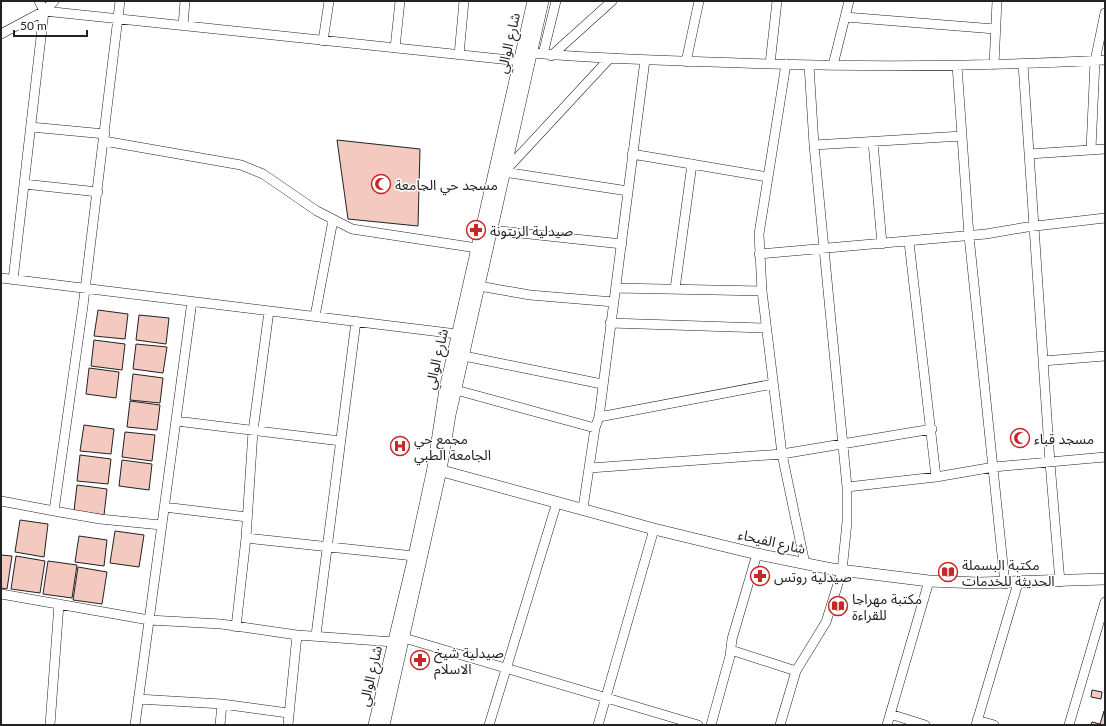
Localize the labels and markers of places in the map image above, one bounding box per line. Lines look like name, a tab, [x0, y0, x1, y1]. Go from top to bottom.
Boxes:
mosque icon: مسجد حي الجامعة	[370, 173, 392, 195]
place label: مسجد حي الجامعة	[395, 176, 498, 196]
pharmacy icon: صيدلية الزيتونة	[465, 219, 487, 241]
place label: صيدلية الزيتونة	[490, 222, 574, 240]
mosque icon: مسجد قباء	[1009, 427, 1031, 449]
place label: مجمع حي الجامعة الطبي	[414, 430, 491, 466]
place label: مسجد قباء	[1034, 430, 1094, 447]
hospital icon: مجمع حي الجامعة الطبي	[389, 435, 411, 457]
place label: مكتبة البسملة الحديثة للخدمات	[962, 556, 1055, 589]
library icon: مكتبة البسملة الحديثة للخدمات	[937, 561, 959, 583]
pharmacy icon: صيدلية روتس	[749, 565, 771, 587]
place label: صيدلية روتس	[774, 568, 852, 586]
place label: مكتبة مهراجا للقراءة	[852, 590, 922, 624]
library icon: مكتبة مهراجا للقراءة	[827, 595, 849, 617]
place label: صيدلية شيخ الاسلام	[434, 644, 504, 680]
pharmacy icon: صيدلية شيخ الاسلام	[409, 649, 431, 671]

